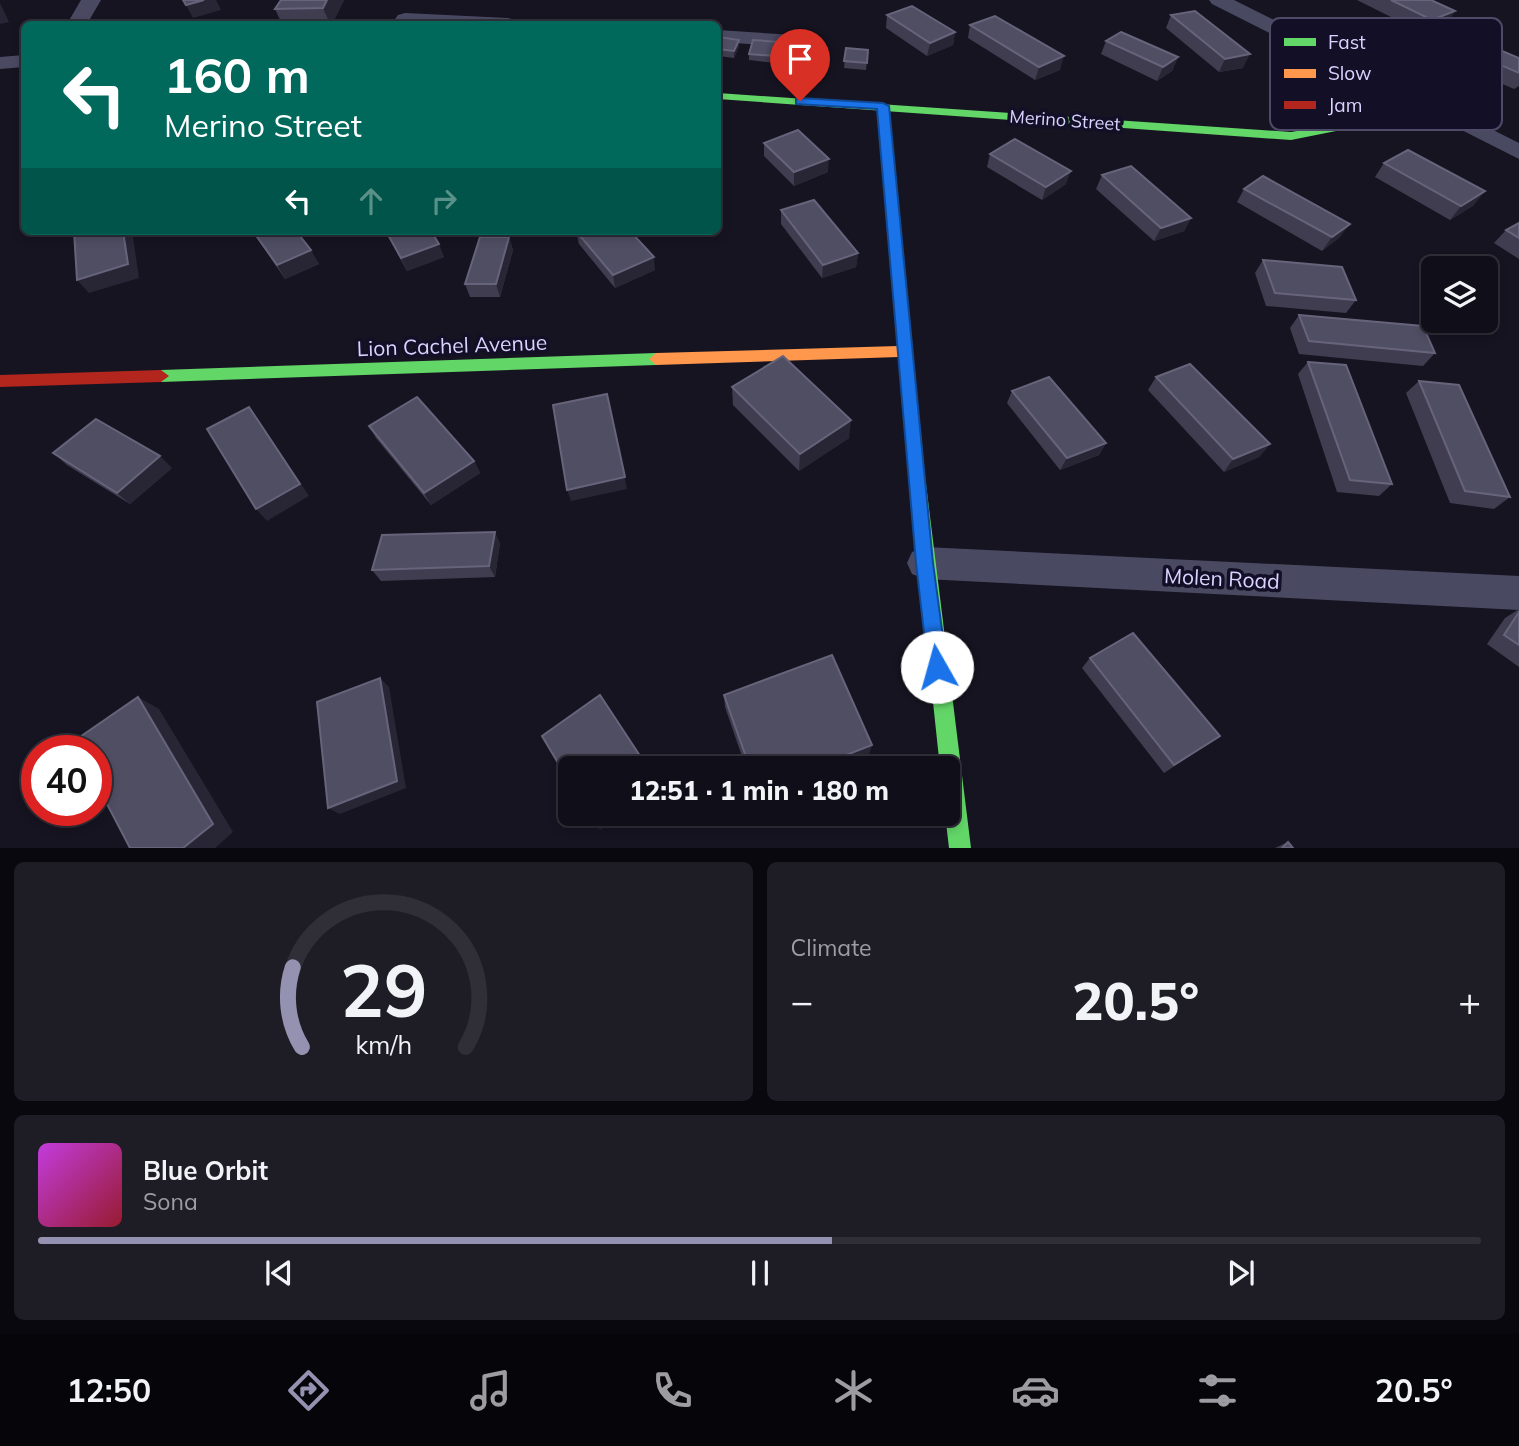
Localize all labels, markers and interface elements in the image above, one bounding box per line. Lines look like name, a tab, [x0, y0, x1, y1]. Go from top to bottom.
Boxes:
legend	[1270, 18, 1502, 130]
pin	[770, 29, 830, 101]
text: Fast	[1328, 30, 1366, 54]
icon: arrive	[781, 40, 819, 78]
text: 160 m	[164, 44, 310, 105]
icon: left	[49, 49, 140, 140]
text: Slow	[1328, 61, 1372, 85]
text: Jam	[1328, 93, 1362, 117]
text: Merino Street	[164, 105, 362, 145]
street label: Merino Street	[1009, 105, 1121, 135]
icon: left	[279, 182, 317, 220]
icon: ahead	[352, 182, 390, 220]
icon: right	[425, 182, 463, 220]
map controls	[1421, 256, 1498, 333]
button: layers	[1421, 256, 1498, 333]
street label: Lion Cachel Avenue	[356, 329, 548, 361]
street label: Molen Road	[1164, 562, 1280, 594]
position arrow	[900, 630, 974, 704]
speed limit sign: 40	[21, 735, 112, 826]
text: 12:51 · 1 min · 180 m	[629, 774, 889, 807]
text: Climate	[791, 933, 872, 962]
text: 29	[340, 945, 427, 1036]
text: 20.5°	[1072, 968, 1199, 1033]
text: −	[791, 977, 813, 1025]
text: +	[1458, 977, 1481, 1025]
text: km/h	[355, 1029, 412, 1060]
text: Blue Orbit	[143, 1154, 268, 1187]
text: Sona	[143, 1187, 198, 1216]
icon: previous	[260, 1254, 298, 1292]
icon: pause	[741, 1254, 779, 1292]
icon: next	[1222, 1254, 1260, 1292]
icon: directions	[284, 1366, 333, 1415]
icon: music	[466, 1366, 515, 1415]
icon: phone	[648, 1366, 697, 1415]
icon: climate	[829, 1366, 878, 1415]
icon: car	[1011, 1366, 1060, 1415]
icon: filters	[1193, 1366, 1242, 1415]
text: 12:50	[66, 1370, 151, 1410]
text: 20.5°	[1375, 1370, 1453, 1410]

